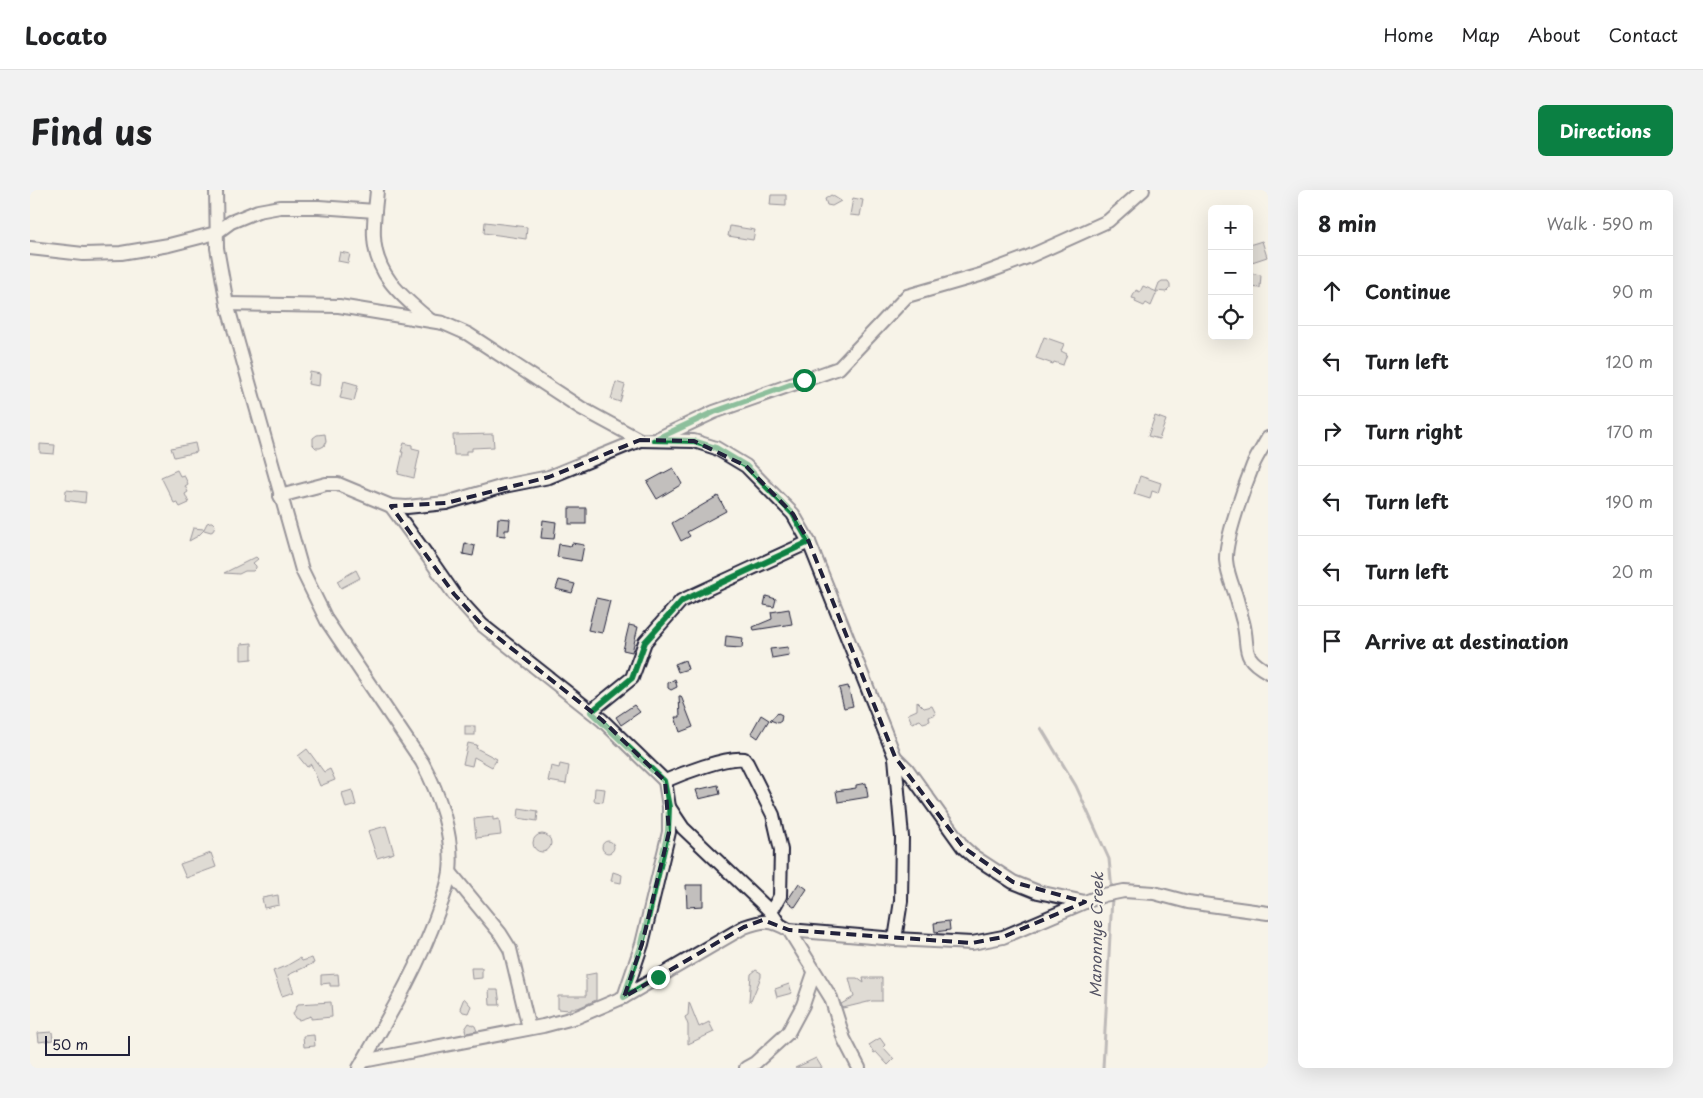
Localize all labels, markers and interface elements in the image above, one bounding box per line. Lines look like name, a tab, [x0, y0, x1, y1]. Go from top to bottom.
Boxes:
text: Locato	[25, 17, 107, 53]
text: Home	[1383, 21, 1433, 48]
text: Map	[1461, 21, 1500, 48]
text: About	[1528, 21, 1580, 48]
text: Contact	[1608, 21, 1678, 48]
text: Find us	[30, 104, 152, 157]
button: Directions	[1538, 105, 1673, 156]
map controls	[1208, 205, 1253, 340]
button: +	[1208, 205, 1253, 250]
text: 8 min	[1318, 207, 1377, 239]
text: Walk · 590 m	[1547, 211, 1653, 235]
button: −	[1208, 250, 1253, 295]
icon: ahead	[1318, 277, 1346, 305]
text: Continue	[1365, 277, 1451, 305]
text: 90 m	[1612, 279, 1653, 303]
button: locate	[1208, 295, 1253, 340]
icon: left	[1318, 347, 1346, 375]
text: Turn left	[1365, 347, 1449, 375]
text: 120 m	[1606, 349, 1653, 373]
route start	[793, 369, 816, 392]
icon: right	[1318, 417, 1346, 445]
text: Turn right	[1365, 417, 1463, 445]
text: 170 m	[1607, 419, 1653, 443]
icon: left	[1318, 487, 1346, 515]
text: Turn left	[1365, 487, 1449, 515]
text: 190 m	[1605, 489, 1653, 513]
icon: left	[1318, 557, 1346, 585]
text: Turn left	[1365, 557, 1449, 585]
text: 20 m	[1612, 559, 1653, 583]
icon: arrive	[1318, 627, 1346, 655]
text: Arrive at destination	[1365, 627, 1569, 655]
water label: Manonnye Creek	[1083, 871, 1108, 998]
route end	[647, 966, 670, 989]
scale bar	[45, 1033, 130, 1056]
text: 50 m	[52, 1034, 88, 1055]

